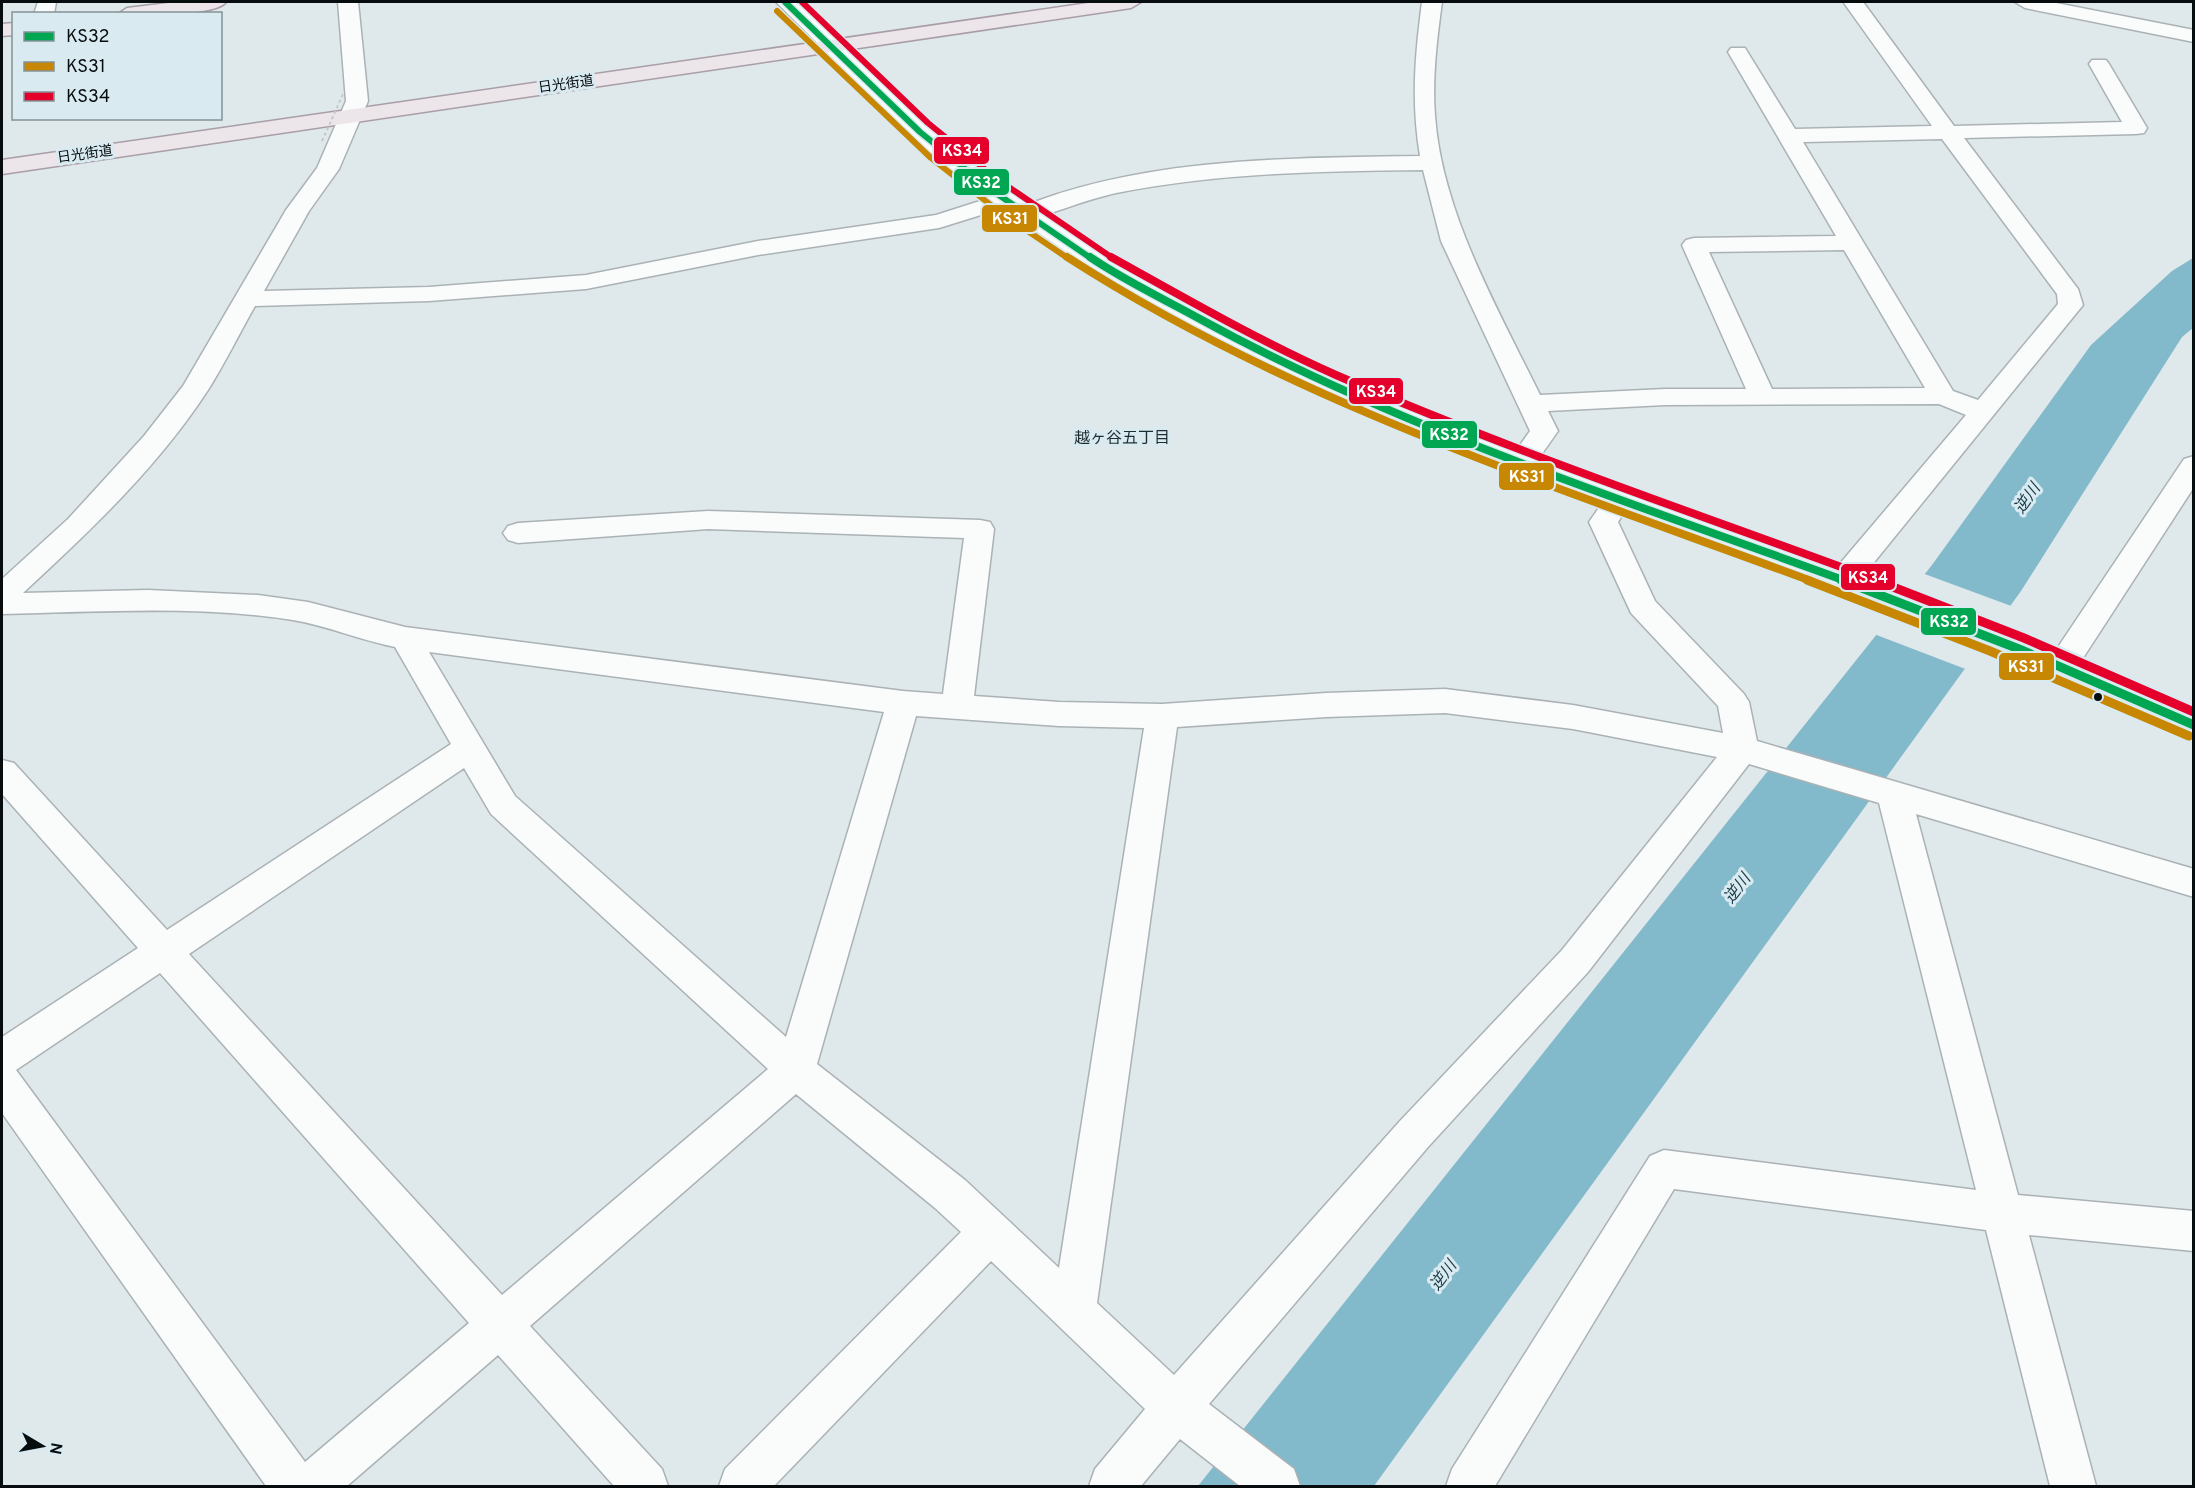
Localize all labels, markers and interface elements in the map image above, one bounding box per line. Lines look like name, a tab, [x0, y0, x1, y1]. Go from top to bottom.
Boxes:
legend	[12, 12, 222, 120]
text: KS32	[66, 26, 110, 49]
text: KS31	[66, 56, 106, 79]
street label: 日光街道	[537, 73, 595, 97]
text: KS34	[66, 86, 110, 109]
line badge: KS34	[933, 136, 990, 165]
text: KS34	[942, 142, 982, 162]
street label: 日光街道	[56, 143, 114, 167]
line badge: KS32	[953, 168, 1010, 196]
text: KS32	[961, 174, 1001, 194]
line badge: KS31	[981, 204, 1038, 233]
text: KS31	[992, 210, 1028, 230]
line badge: KS34	[1348, 377, 1404, 405]
text: KS34	[1356, 383, 1396, 403]
line badge: KS32	[1421, 420, 1478, 449]
text: KS32	[1429, 426, 1469, 446]
district label: 越ヶ谷五丁目	[1074, 429, 1170, 449]
line badge: KS31	[1498, 462, 1555, 491]
text: KS31	[1509, 468, 1545, 488]
water label: 逆川	[2011, 479, 2047, 518]
line badge: KS34	[1840, 563, 1896, 591]
text: KS34	[1848, 569, 1888, 589]
line badge: KS32	[1920, 607, 1977, 636]
text: KS32	[1929, 613, 1969, 633]
line badge: KS31	[1998, 652, 2055, 681]
text: KS31	[2008, 658, 2044, 678]
unlabelled marker	[2092, 691, 2104, 703]
water label: 逆川	[1720, 869, 1757, 908]
water label: 逆川	[1426, 1256, 1463, 1295]
north arrow	[12, 1416, 72, 1476]
text: N	[44, 1441, 66, 1456]

